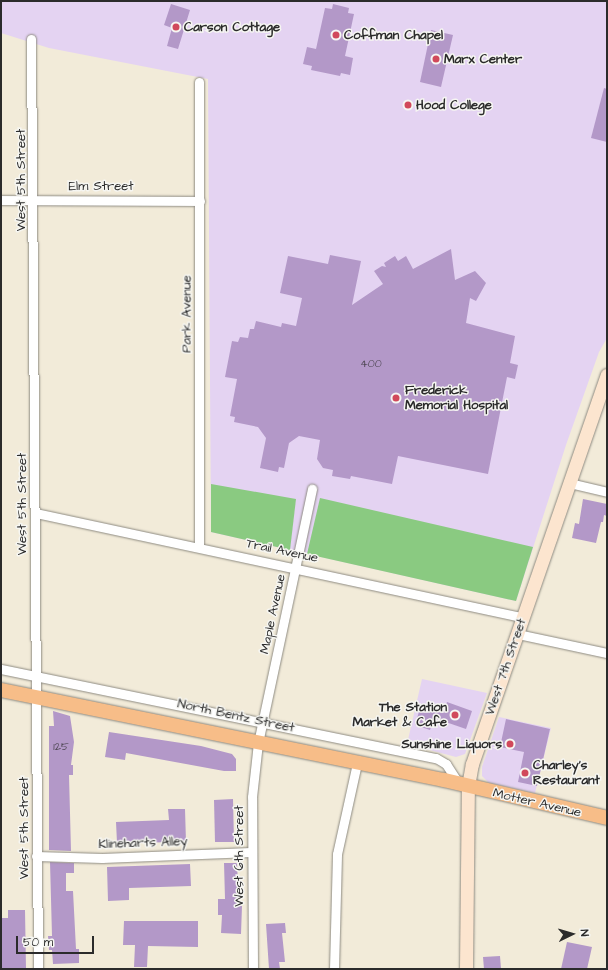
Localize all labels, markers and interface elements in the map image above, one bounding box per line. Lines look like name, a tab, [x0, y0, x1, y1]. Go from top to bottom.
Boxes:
place label: Carson Cottage	[184, 19, 280, 35]
marker: Carson Cottage	[171, 22, 181, 32]
place label: Coffman Chapel	[344, 27, 443, 43]
marker: Coffman Chapel	[331, 30, 341, 40]
place label: Marx Center	[444, 51, 522, 67]
marker: Marx Center	[431, 54, 441, 64]
place label: Hood College	[416, 97, 492, 113]
marker: Hood College	[403, 100, 413, 110]
street label: West 5th Street	[13, 129, 29, 231]
street label: Elm Street	[68, 178, 134, 194]
street label: Park Avenue	[179, 275, 195, 353]
house number: 400	[360, 357, 382, 371]
place label: Frederick Memorial Hospital	[405, 383, 508, 414]
marker: Frederick Memorial Hospital	[390, 392, 402, 404]
street label: West 5th Street	[14, 453, 30, 555]
street label: Trail Avenue	[245, 536, 319, 566]
street label: Maple Avenue	[257, 573, 289, 655]
street label: West 7th Street	[482, 617, 530, 717]
street label: North Bentz Street	[176, 696, 296, 736]
place label: The Station Market & Cafe	[352, 700, 447, 731]
marker: The Station Market & Cafe	[450, 710, 460, 720]
place label: Sunshine Liquors	[402, 736, 502, 752]
marker: Sunshine Liquors	[505, 739, 515, 749]
house number: 125	[53, 740, 69, 754]
place label: Charley's Restaurant	[533, 758, 600, 789]
marker: Charley's Restaurant	[520, 768, 530, 778]
street label: West 5th Street	[16, 777, 32, 879]
street label: Motter Avenue	[491, 785, 583, 821]
street label: West 6th Street	[231, 805, 247, 907]
street label: Klineharts Alley	[98, 834, 188, 852]
north arrow	[552, 914, 592, 954]
scale bar	[18, 928, 96, 954]
text: N	[577, 929, 592, 937]
text: 50 m	[23, 934, 53, 951]

